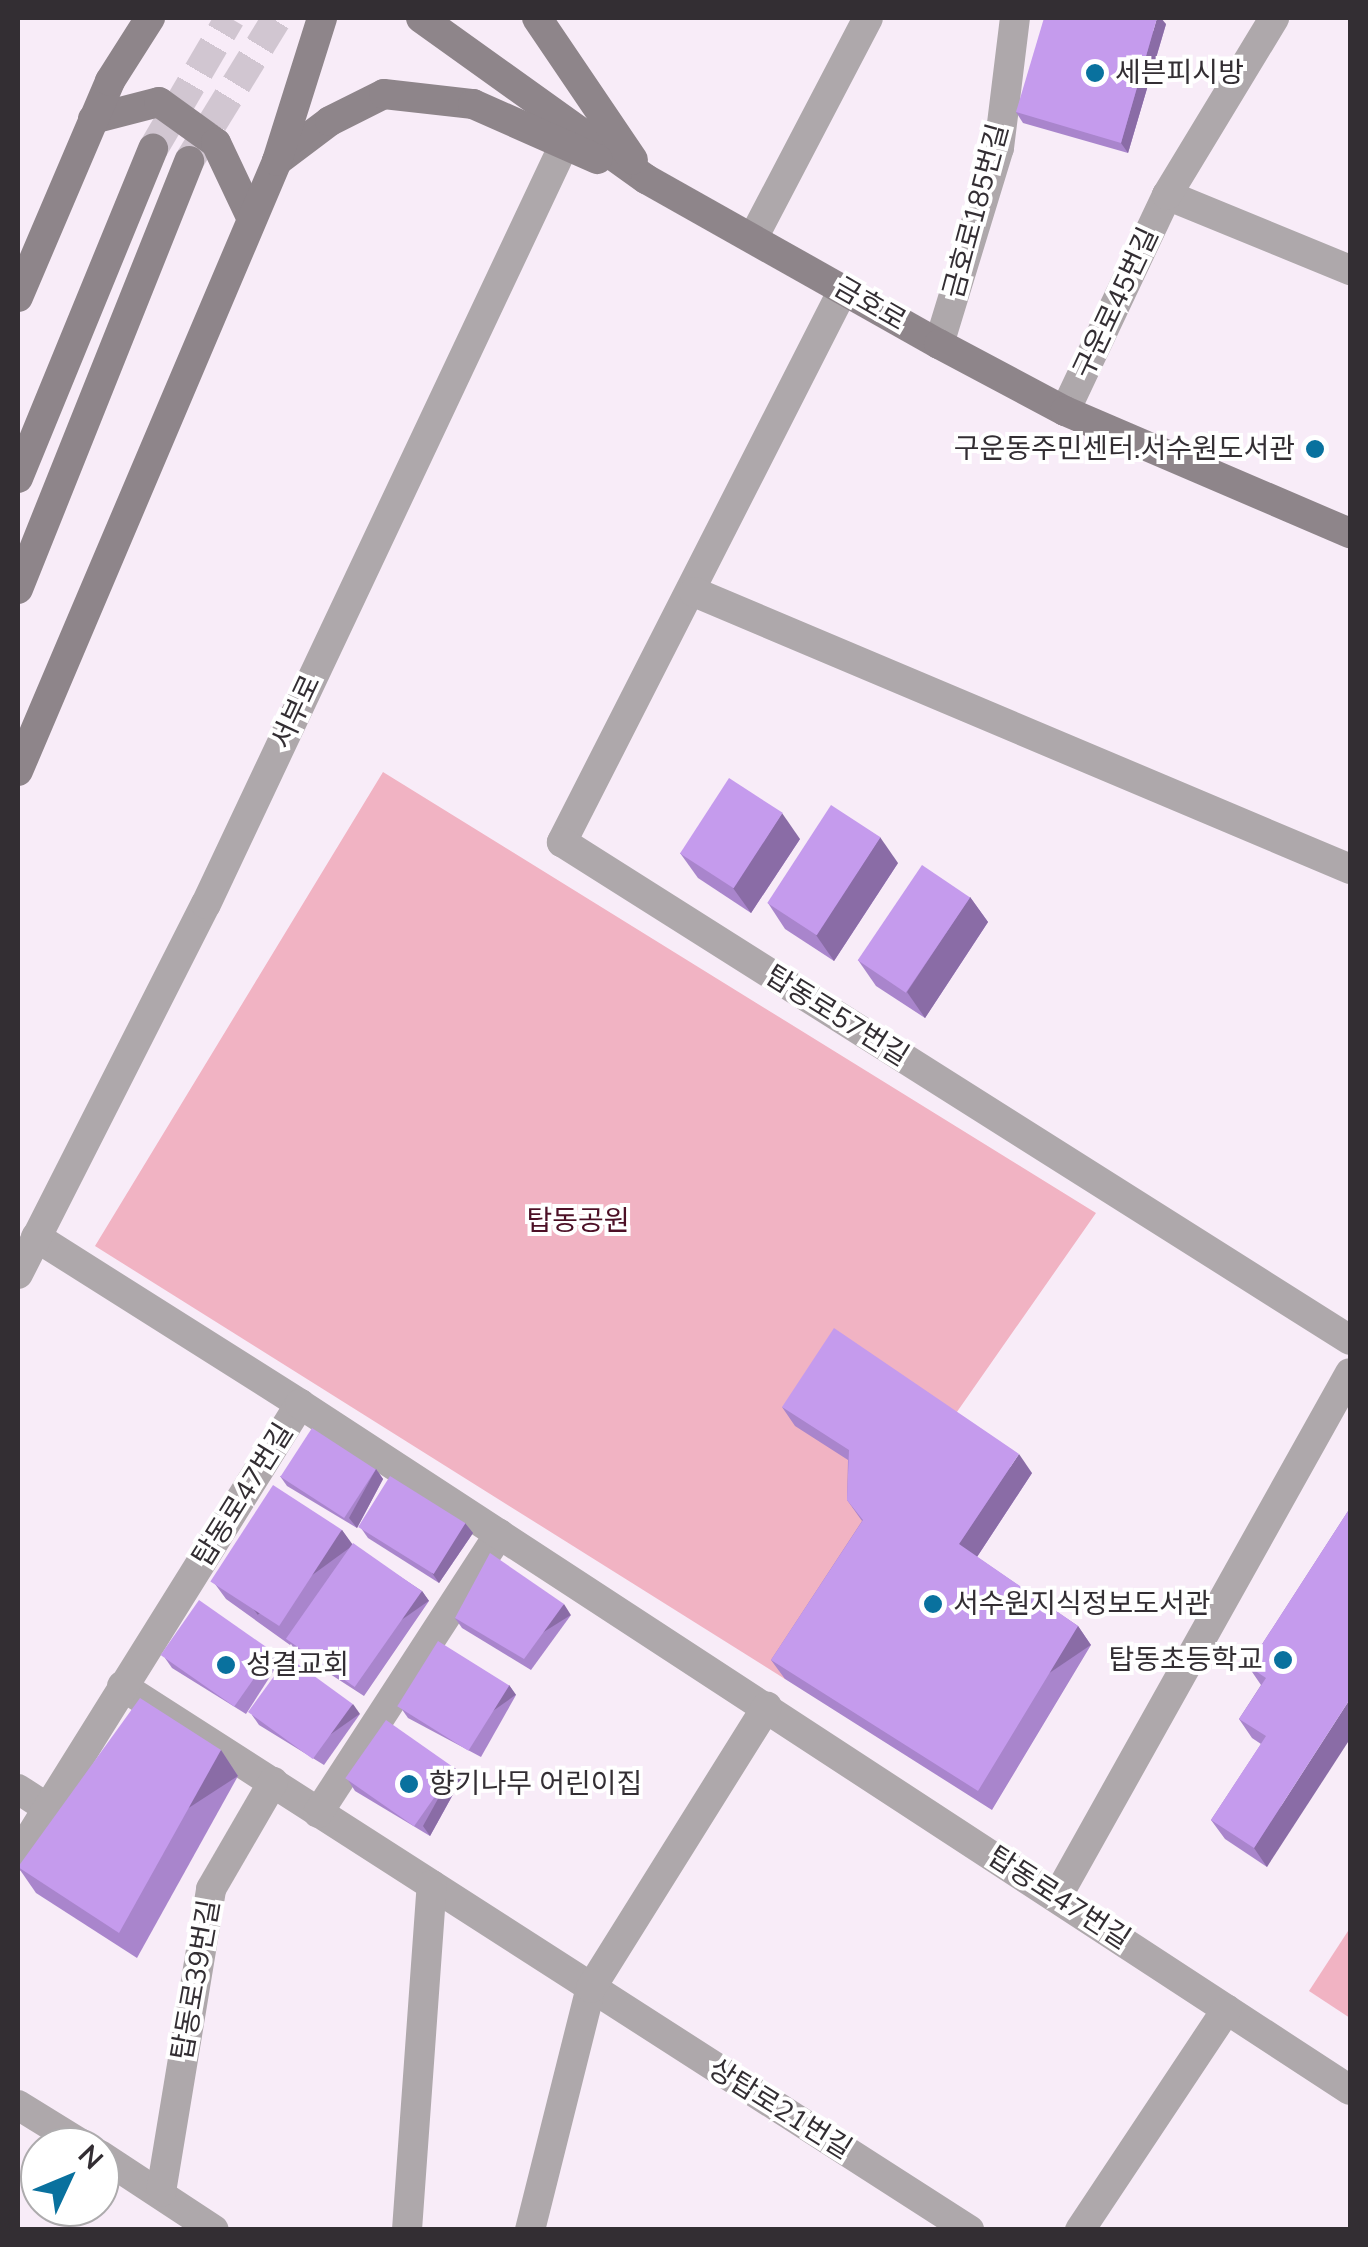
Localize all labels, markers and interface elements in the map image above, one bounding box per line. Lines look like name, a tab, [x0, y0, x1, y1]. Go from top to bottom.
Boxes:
place label: 세븐피시방	[1115, 56, 1244, 90]
marker: 세븐피시방	[1084, 62, 1106, 84]
street label: 금호로185번길	[937, 120, 1015, 302]
street label: 구운로45번길	[1066, 222, 1166, 384]
street label: 금호로	[828, 270, 912, 338]
place label: 구운동주민센터.서수원도서관	[954, 432, 1295, 466]
marker: 구운동주민센터.서수원도서관	[1304, 438, 1326, 460]
street label: 서부로	[264, 670, 328, 754]
street label: 탑동로57번길	[759, 959, 915, 1073]
park label: 탑동공원	[526, 1204, 630, 1238]
street label: 탑동로47번길	[186, 1417, 300, 1573]
place label: 서수원지식정보도서관	[953, 1587, 1211, 1621]
marker: 서수원지식정보도서관	[922, 1593, 944, 1615]
place label: 탑동초등학교	[1108, 1643, 1263, 1677]
place label: 성결교회	[246, 1648, 349, 1682]
marker: 탑동초등학교	[1272, 1649, 1294, 1671]
marker: 성결교회	[215, 1654, 237, 1676]
place label: 향기나무 어린이집	[429, 1767, 642, 1801]
marker: 향기나무 어린이집	[398, 1773, 420, 1795]
street label: 탑동로47번길	[982, 1840, 1136, 1956]
street label: 탑동로39번길	[165, 1897, 227, 2063]
street label: 상탑로21번길	[702, 2052, 858, 2166]
north arrow	[20, 2127, 120, 2227]
text: N	[69, 2137, 111, 2178]

